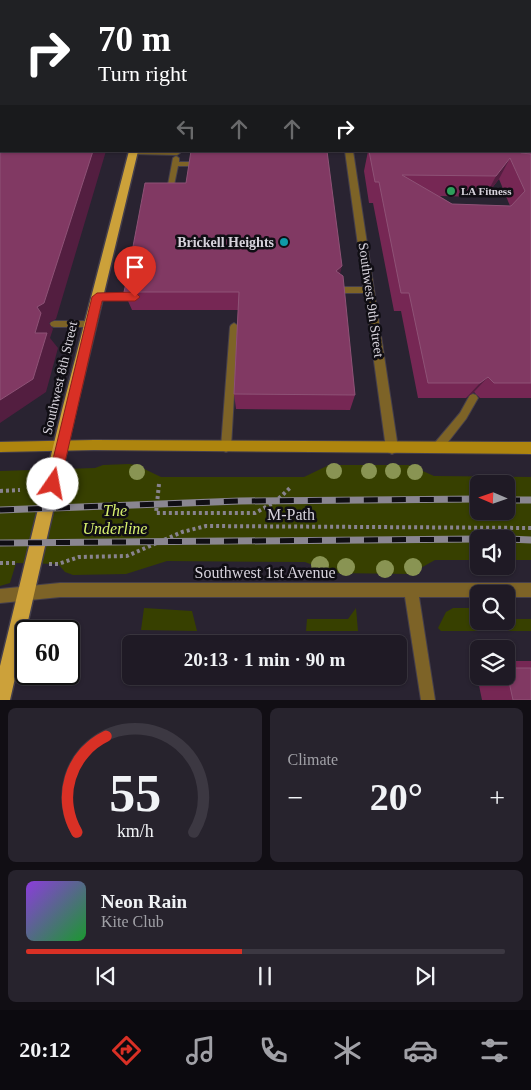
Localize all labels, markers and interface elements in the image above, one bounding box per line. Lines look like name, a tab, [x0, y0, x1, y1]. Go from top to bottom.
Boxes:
icon: right	[15, 20, 80, 85]
text: 70 m	[98, 20, 171, 59]
text: Turn right	[98, 61, 187, 86]
icon: left	[172, 115, 200, 143]
icon: ahead	[225, 115, 253, 143]
icon: ahead	[278, 115, 306, 143]
icon: right	[331, 115, 359, 143]
marker: LA Fitness	[445, 185, 457, 197]
place label: LA Fitness	[461, 185, 512, 197]
place label: Brickell Heights	[177, 235, 275, 250]
marker: Brickell Heights	[278, 236, 290, 248]
street label: Southwest 9th Street	[356, 242, 387, 359]
pin	[114, 246, 156, 297]
icon: arrive	[121, 253, 149, 281]
street label: Southwest 8th Street	[40, 320, 80, 436]
position arrow	[26, 457, 78, 509]
north arrow	[470, 475, 515, 520]
map controls	[470, 475, 515, 685]
park label: The Underline	[83, 502, 147, 537]
street label: M-Path	[267, 506, 315, 523]
button: sound	[470, 530, 515, 575]
street label: Southwest 1st Avenue	[194, 564, 336, 581]
button: search	[470, 585, 515, 630]
speed limit sign: 60	[15, 620, 80, 685]
button: layers	[470, 640, 515, 685]
text: 20:13 · 1 min · 90 m	[184, 649, 345, 670]
text: Climate	[288, 751, 338, 768]
text: 55	[109, 765, 161, 822]
text: 20°	[370, 776, 423, 818]
text: −	[288, 782, 303, 813]
text: +	[489, 782, 505, 813]
text: km/h	[116, 821, 153, 841]
text: Neon Rain	[101, 891, 187, 912]
text: Kite Club	[101, 913, 164, 930]
icon: previous	[92, 962, 120, 990]
icon: pause	[251, 962, 279, 990]
icon: next	[411, 962, 439, 990]
icon: directions	[109, 1033, 144, 1068]
icon: music	[183, 1033, 218, 1068]
icon: phone	[256, 1033, 291, 1068]
icon: climate	[330, 1033, 365, 1068]
icon: car	[403, 1033, 438, 1068]
icon: filters	[477, 1033, 512, 1068]
text: 20:12	[19, 1037, 71, 1062]

